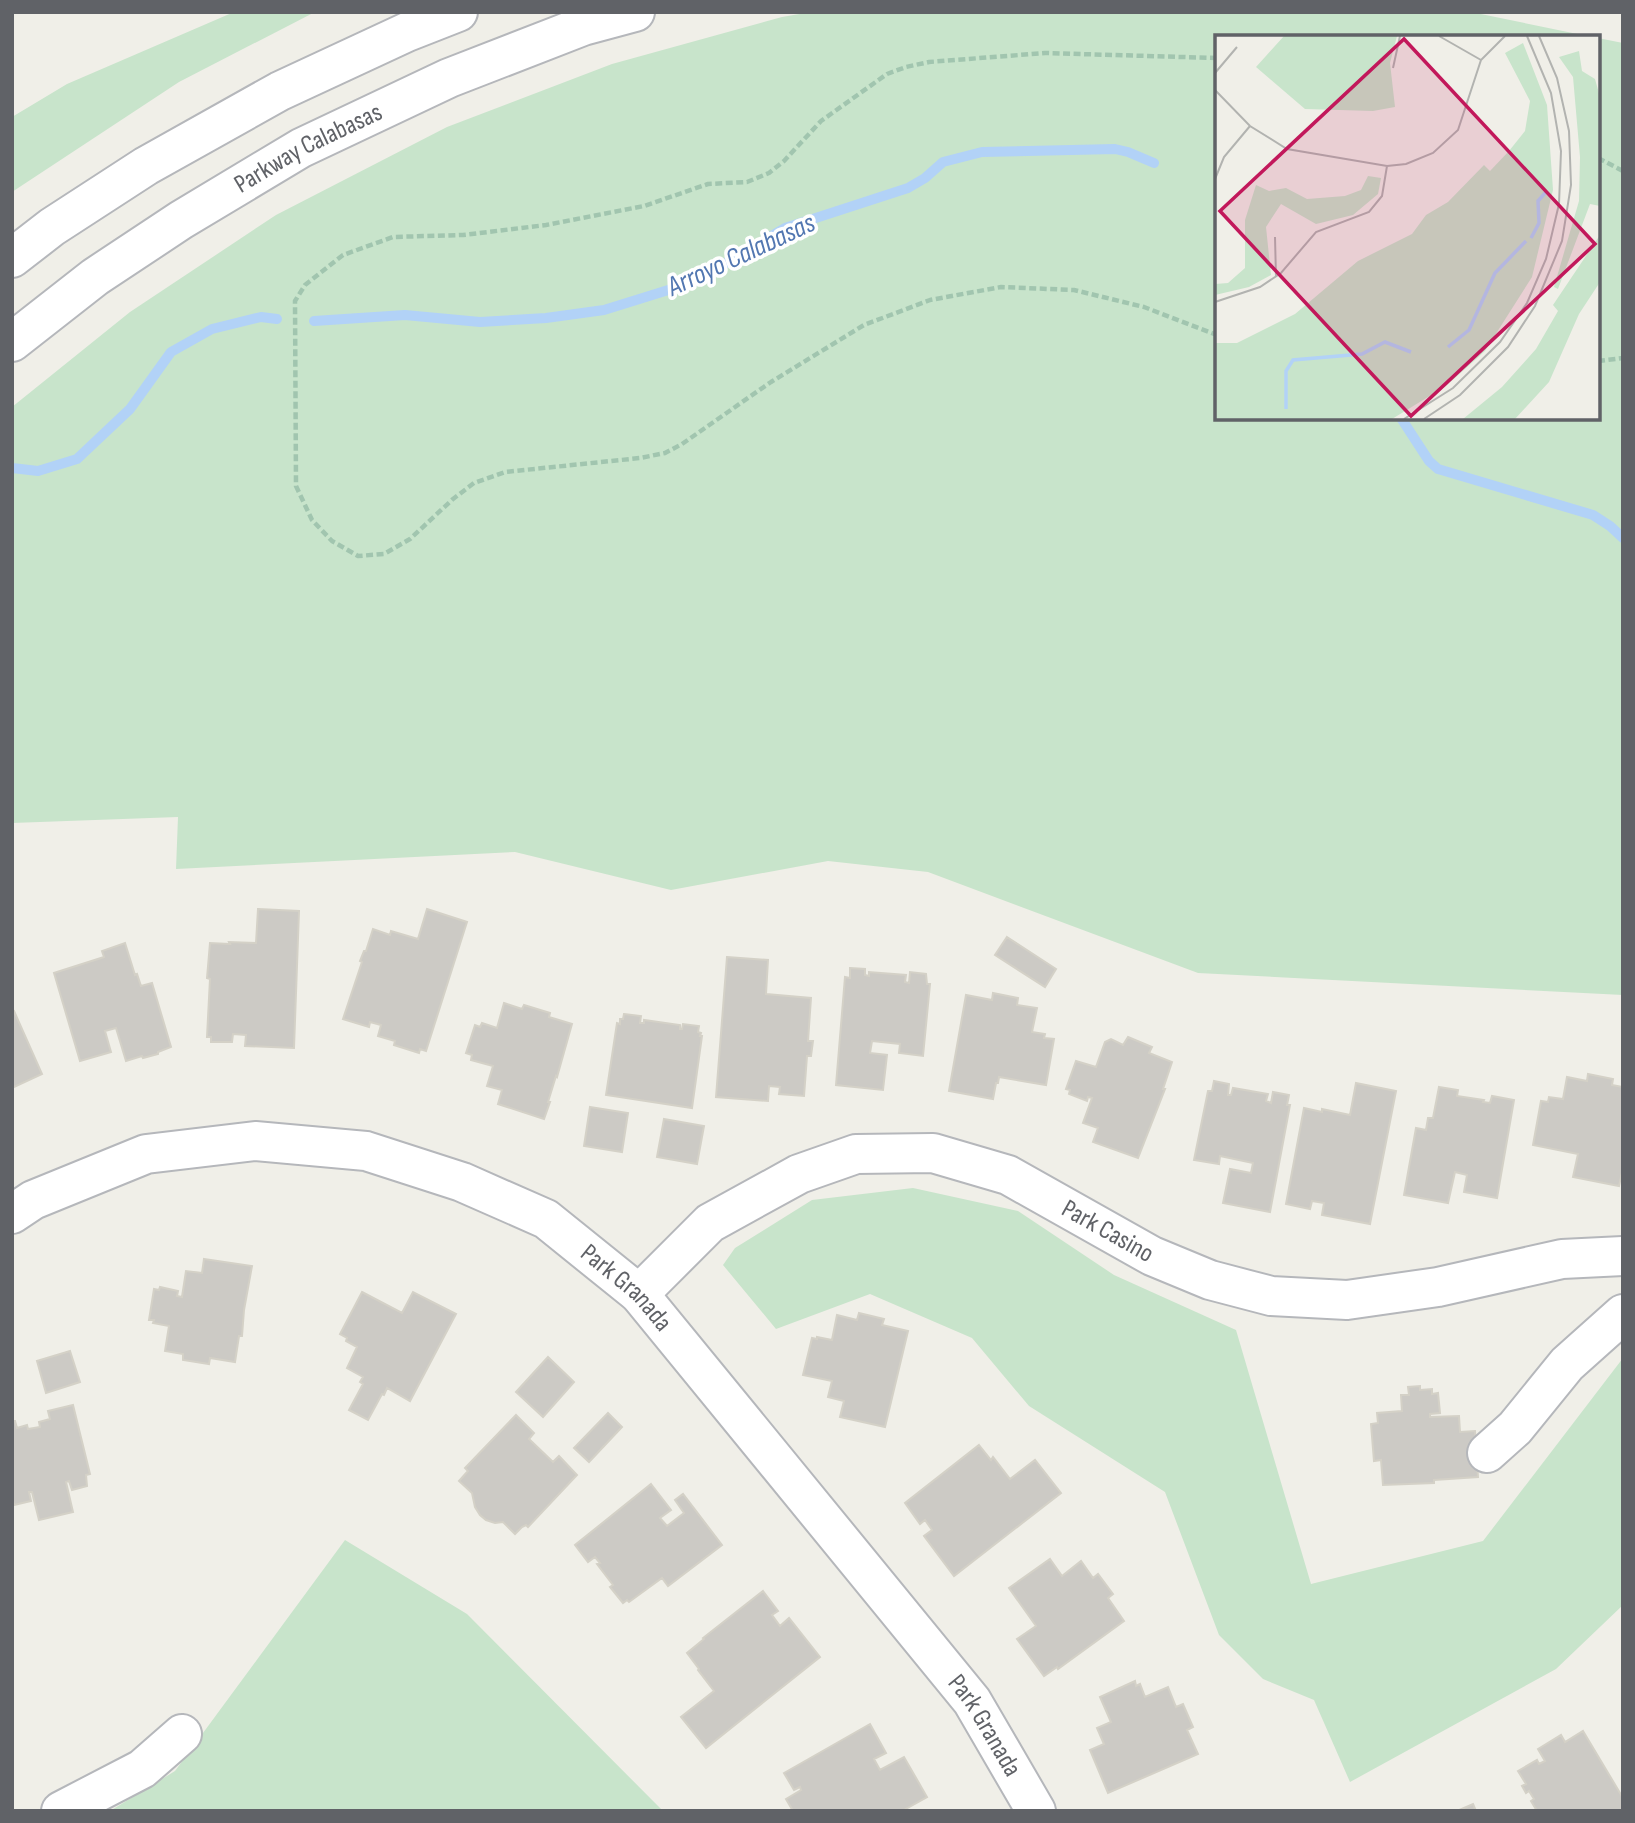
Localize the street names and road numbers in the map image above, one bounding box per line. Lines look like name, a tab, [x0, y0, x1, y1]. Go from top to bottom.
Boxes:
street label: Parkway Calabasas	[229, 96, 387, 200]
street label: Park Casino	[1056, 1193, 1159, 1269]
street label: Park Granada	[574, 1238, 679, 1338]
street label: Park Granada	[941, 1668, 1028, 1782]

